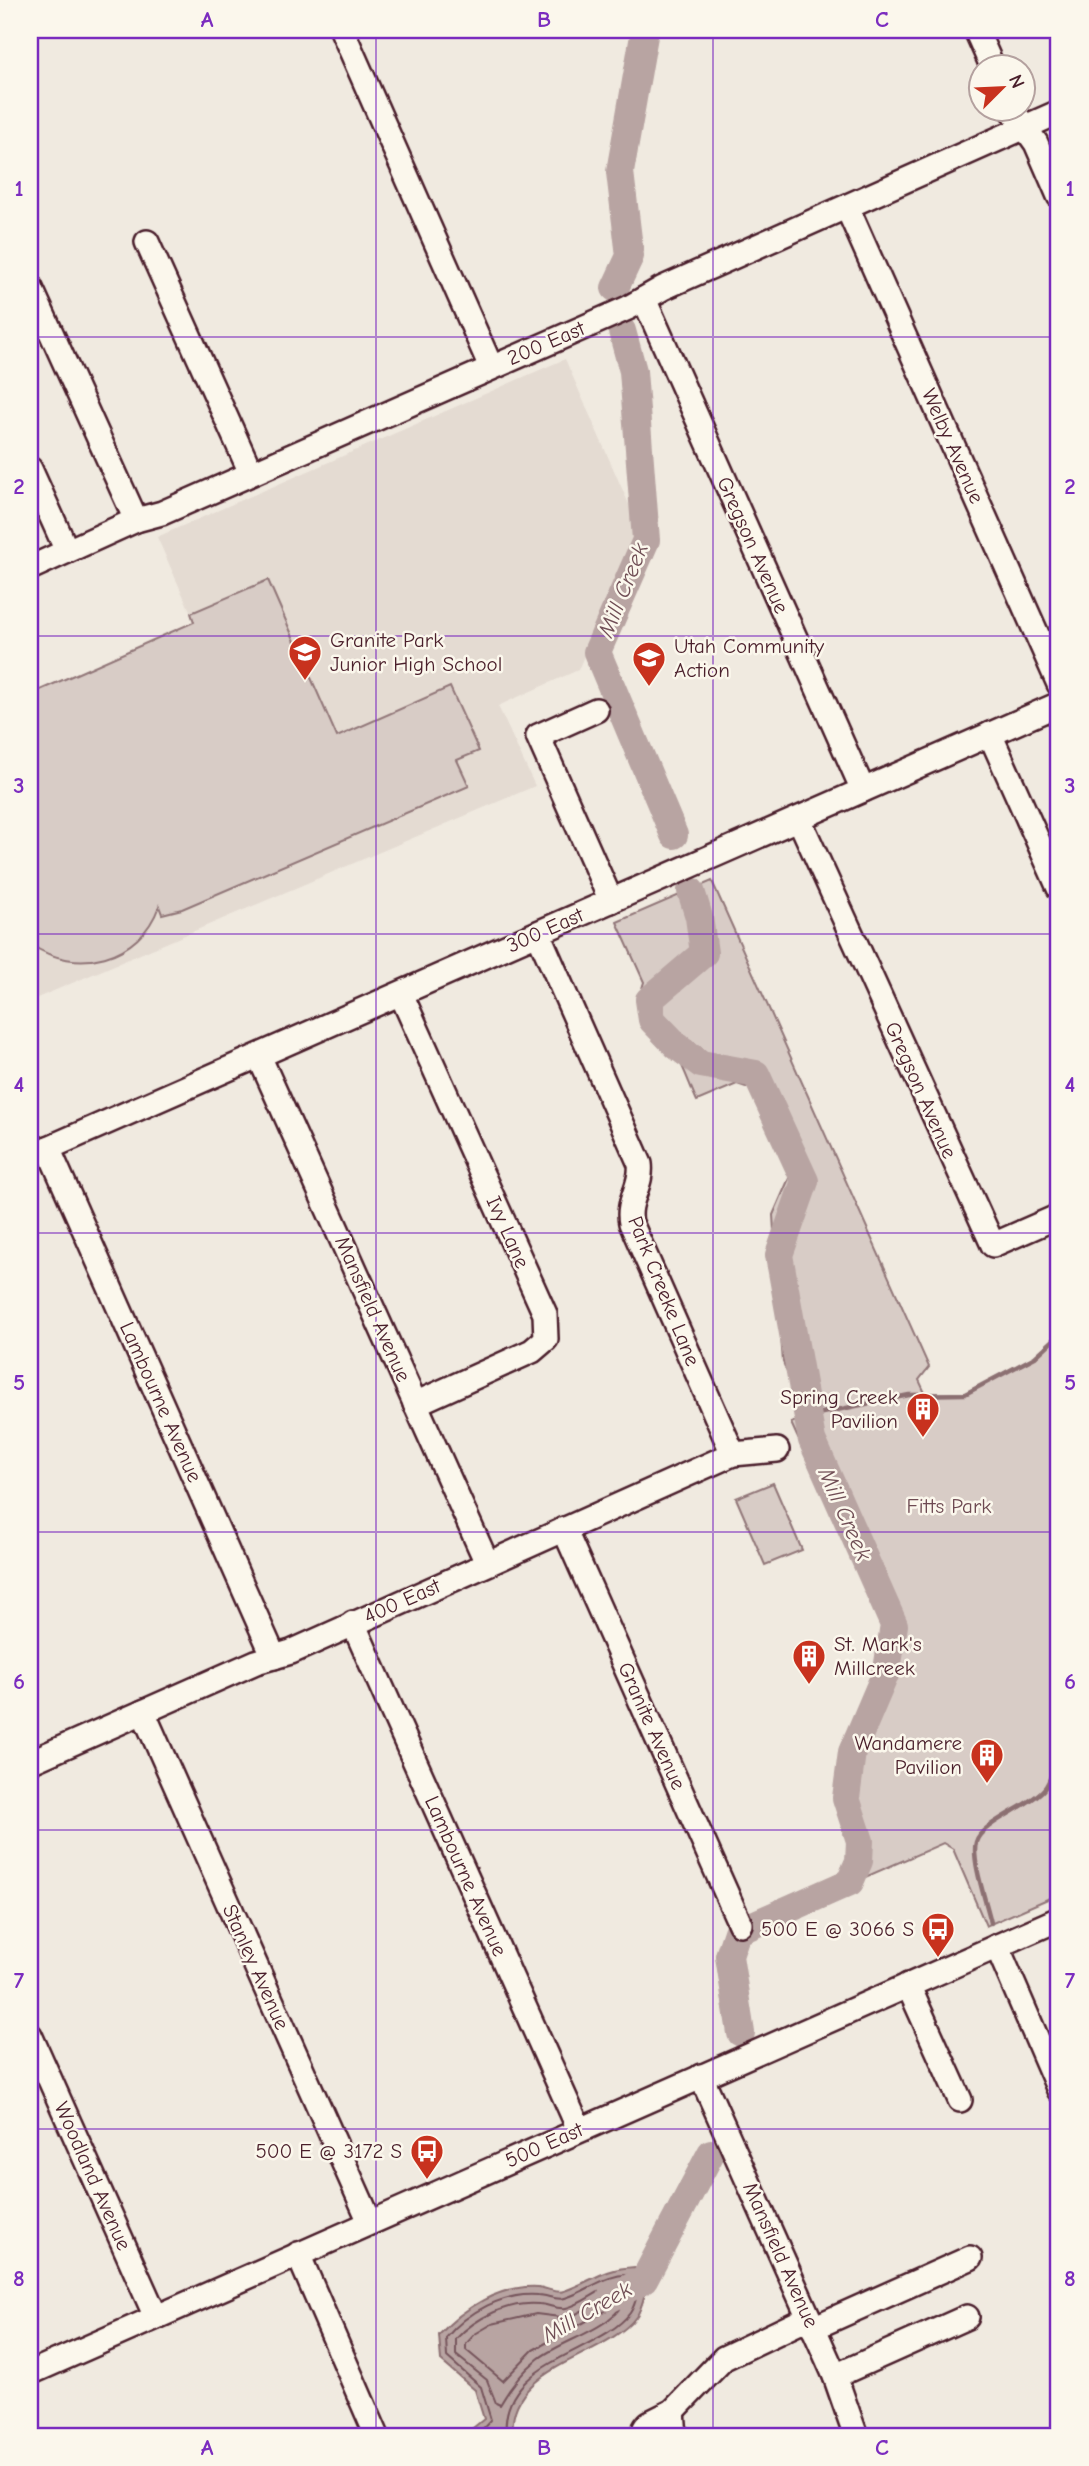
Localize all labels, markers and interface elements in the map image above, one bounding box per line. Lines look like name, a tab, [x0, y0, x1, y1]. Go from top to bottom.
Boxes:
text: A	[201, 6, 214, 33]
text: B	[537, 6, 551, 33]
text: C	[875, 6, 889, 33]
north arrow	[967, 52, 1036, 122]
text: N	[1004, 71, 1029, 92]
text: 1	[14, 175, 24, 202]
text: 1	[1065, 175, 1075, 202]
street label: 200 East	[504, 316, 589, 370]
street label: Welby Avenue	[917, 385, 989, 507]
text: 2	[13, 473, 25, 500]
street label: Gregson Avenue	[712, 473, 794, 617]
text: 2	[1064, 473, 1076, 500]
water label: Mill Creek	[592, 538, 654, 642]
place label: Granite Park Junior High School	[330, 628, 502, 676]
school or university icon: Granite Park Junior High School	[286, 633, 324, 682]
place label: Utah Community Action	[674, 634, 825, 682]
school or university icon: Utah Community Action	[630, 639, 668, 688]
text: 3	[13, 772, 25, 799]
text: 3	[1064, 772, 1076, 799]
street label: 300 East	[503, 902, 588, 958]
street label: Gregson Avenue	[880, 1018, 962, 1162]
text: 4	[14, 1071, 25, 1098]
text: 4	[1065, 1071, 1076, 1098]
street label: Ivy Lane	[481, 1192, 535, 1272]
street label: Park Creeke Lane	[623, 1213, 705, 1369]
street label: Mansfield Avenue	[330, 1232, 416, 1386]
street label: Lambourne Avenue	[115, 1318, 207, 1486]
text: 5	[13, 1369, 25, 1396]
text: 5	[1064, 1369, 1076, 1396]
place label: Spring Creek Pavilion	[780, 1385, 898, 1433]
building icon: Spring Creek Pavilion	[904, 1390, 942, 1439]
water label: Mill Creek	[812, 1462, 878, 1566]
park label: Fitts Park	[907, 1494, 991, 1518]
street label: 400 East	[360, 1573, 445, 1628]
place label: St. Mark's Millcreek	[834, 1632, 922, 1680]
building icon: St. Mark's Millcreek	[790, 1637, 828, 1686]
street label: Granite Avenue	[613, 1659, 691, 1793]
text: 6	[13, 1668, 25, 1695]
text: 6	[1064, 1668, 1076, 1695]
place label: Wandamere Pavilion	[854, 1731, 962, 1779]
building icon: Wandamere Pavilion	[968, 1736, 1006, 1785]
street label: Lambourne Avenue	[420, 1792, 512, 1960]
street label: Stanley Avenue	[218, 1900, 294, 2034]
bus stop icon: 500 E @ 3066 S	[919, 1910, 957, 1959]
place label: 500 E @ 3066 S	[761, 1917, 914, 1941]
text: 7	[14, 1967, 25, 1994]
text: 7	[1065, 1967, 1076, 1994]
street label: Woodland Avenue	[50, 2098, 136, 2254]
street label: 500 East	[502, 2117, 587, 2173]
bus stop icon: 500 E @ 3172 S	[408, 2132, 446, 2181]
place label: 500 E @ 3172 S	[255, 2139, 402, 2163]
street label: Mansfield Avenue	[738, 2178, 824, 2332]
text: 8	[13, 2265, 25, 2292]
text: 8	[1064, 2265, 1076, 2292]
water label: Mill Creek	[536, 2275, 637, 2349]
text: A	[201, 2434, 214, 2461]
text: B	[537, 2434, 551, 2461]
text: C	[875, 2434, 889, 2461]

